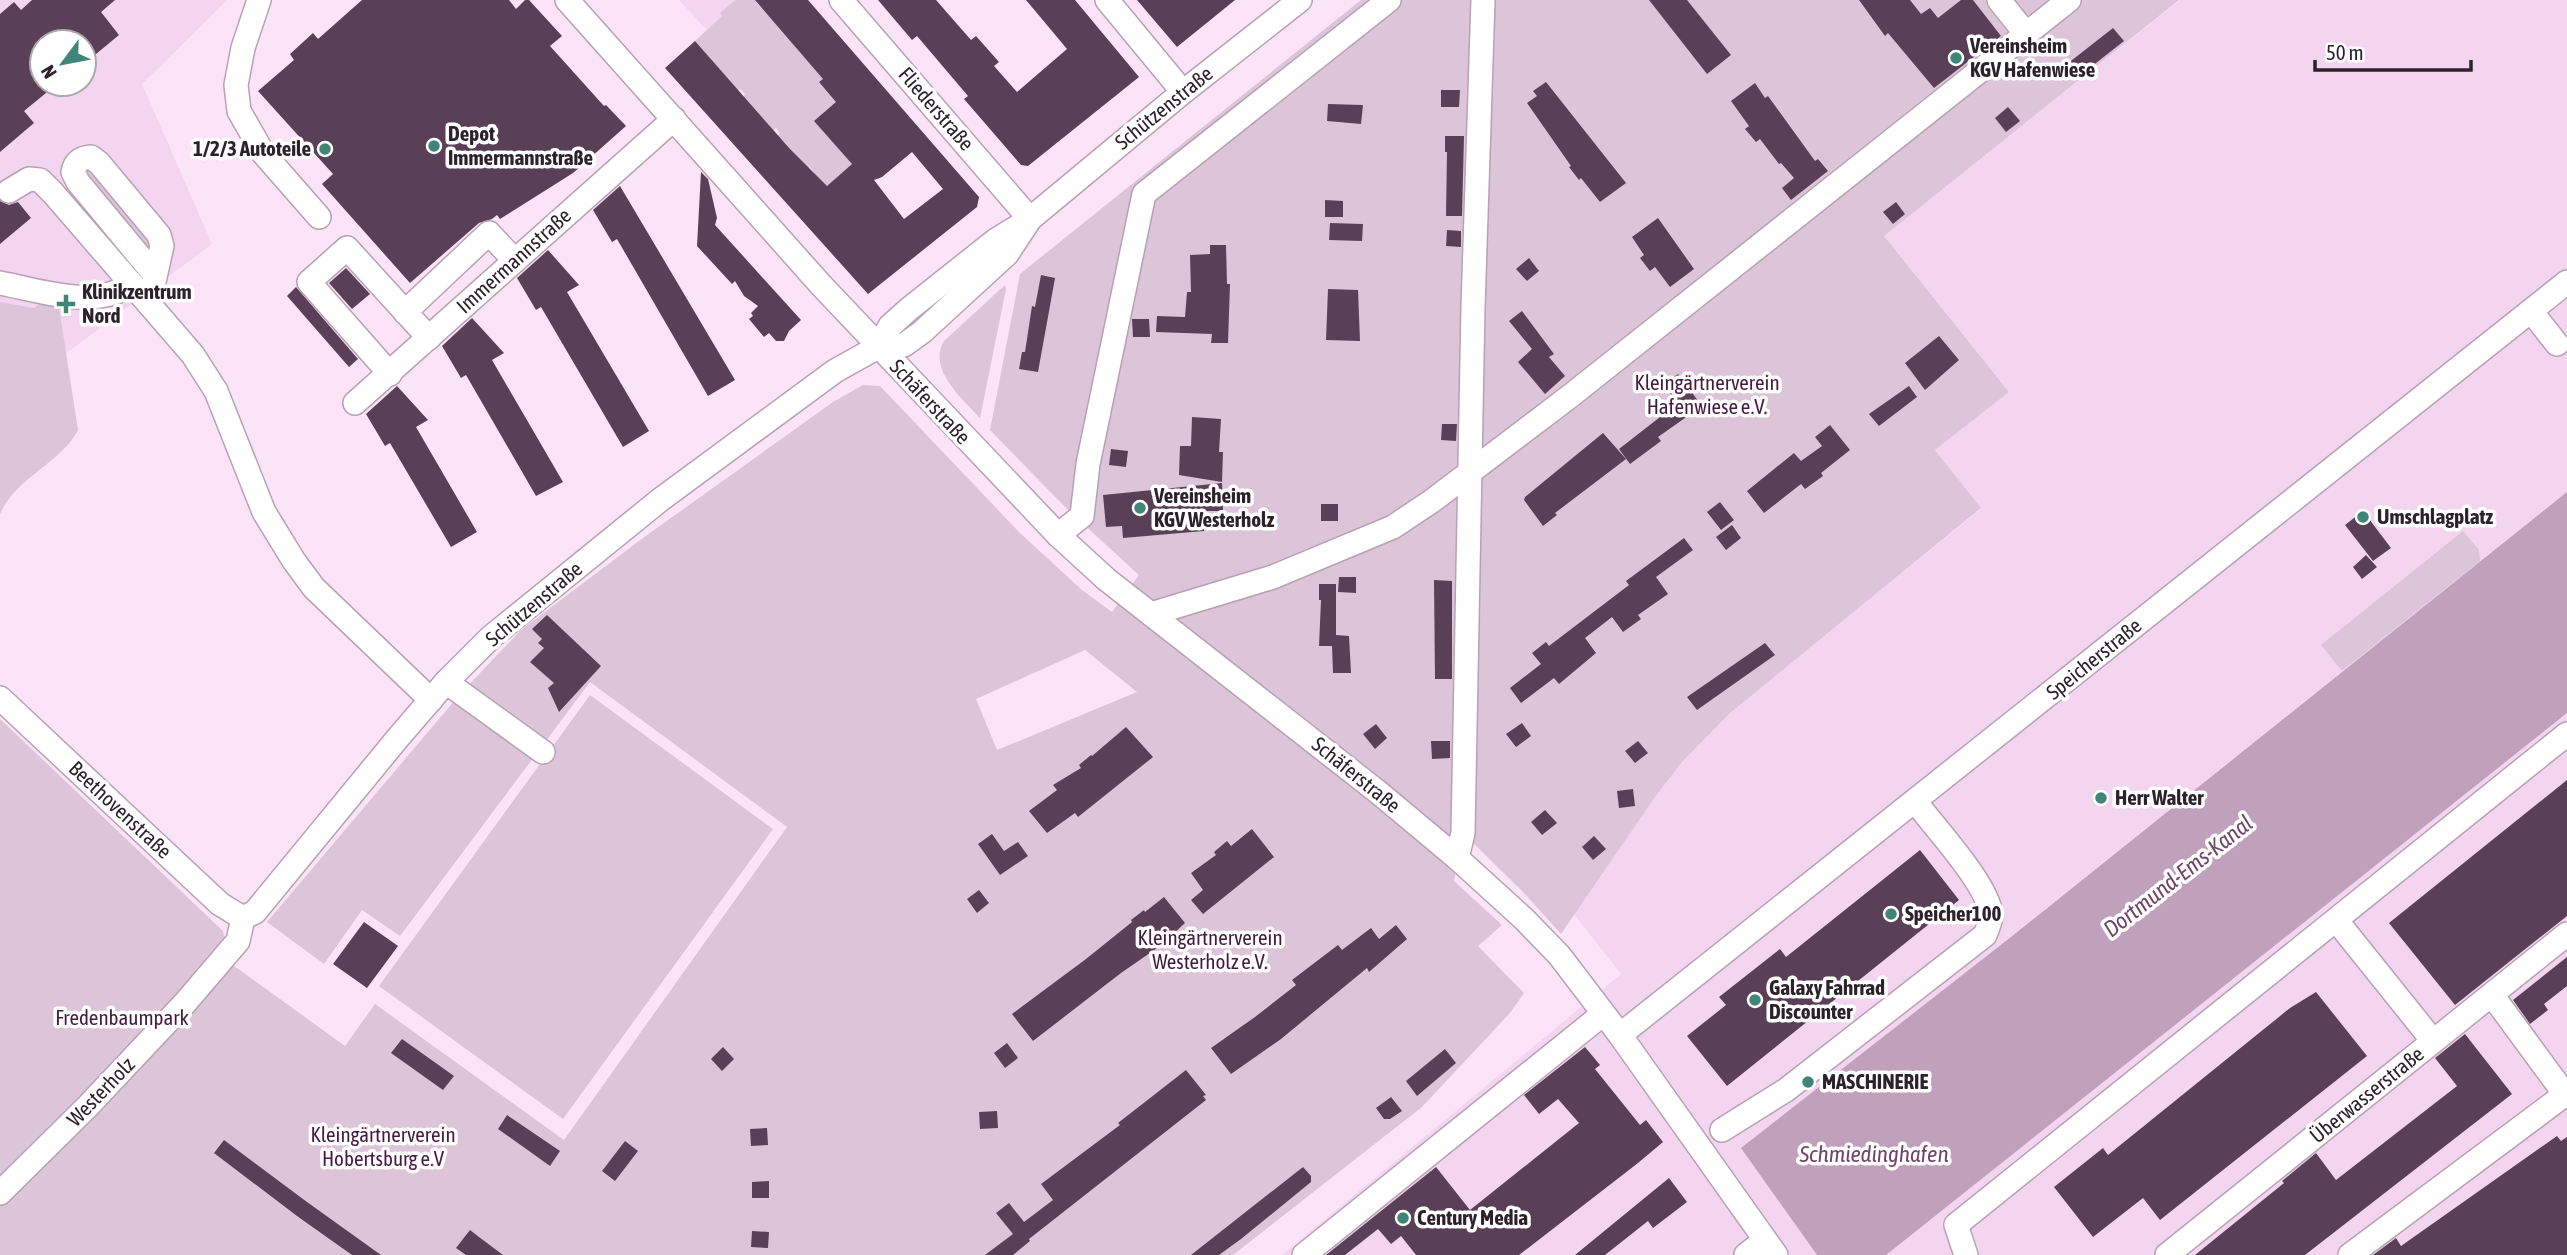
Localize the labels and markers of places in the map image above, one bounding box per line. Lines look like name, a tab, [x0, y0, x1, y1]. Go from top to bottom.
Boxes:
place label: Vereinsheim KGV Hafenwiese	[1969, 33, 2095, 81]
marker: Vereinsheim KGV Hafenwiese	[1948, 50, 1964, 66]
place label: Depot Immermannstraße	[448, 121, 593, 169]
place label: 1/2/3 Autoteile	[193, 136, 311, 160]
marker: Depot Immermannstraße	[426, 138, 442, 154]
marker: 1/2/3 Autoteile	[317, 141, 333, 157]
place label: Klinikzentrum Nord	[82, 279, 192, 327]
marker: Klinikzentrum Nord	[56, 294, 76, 314]
place label: Vereinsheim KGV Westerholz	[1153, 483, 1275, 531]
marker: Vereinsheim KGV Westerholz	[1132, 500, 1148, 516]
place label: Umschlagplatz	[2377, 504, 2494, 528]
marker: Umschlagplatz	[2355, 509, 2371, 525]
place label: Herr Walter	[2115, 785, 2204, 809]
marker: Herr Walter	[2093, 790, 2109, 806]
place label: Speicher100	[1905, 901, 2002, 925]
marker: Speicher100	[1883, 906, 1899, 922]
place label: Galaxy Fahrrad Discounter	[1769, 975, 1885, 1023]
marker: Galaxy Fahrrad Discounter	[1747, 992, 1763, 1008]
place label: MASCHINERIE	[1822, 1069, 1928, 1093]
marker: MASCHINERIE	[1800, 1074, 1816, 1090]
place label: Century Media	[1417, 1205, 1528, 1229]
marker: Century Media	[1395, 1210, 1411, 1226]

